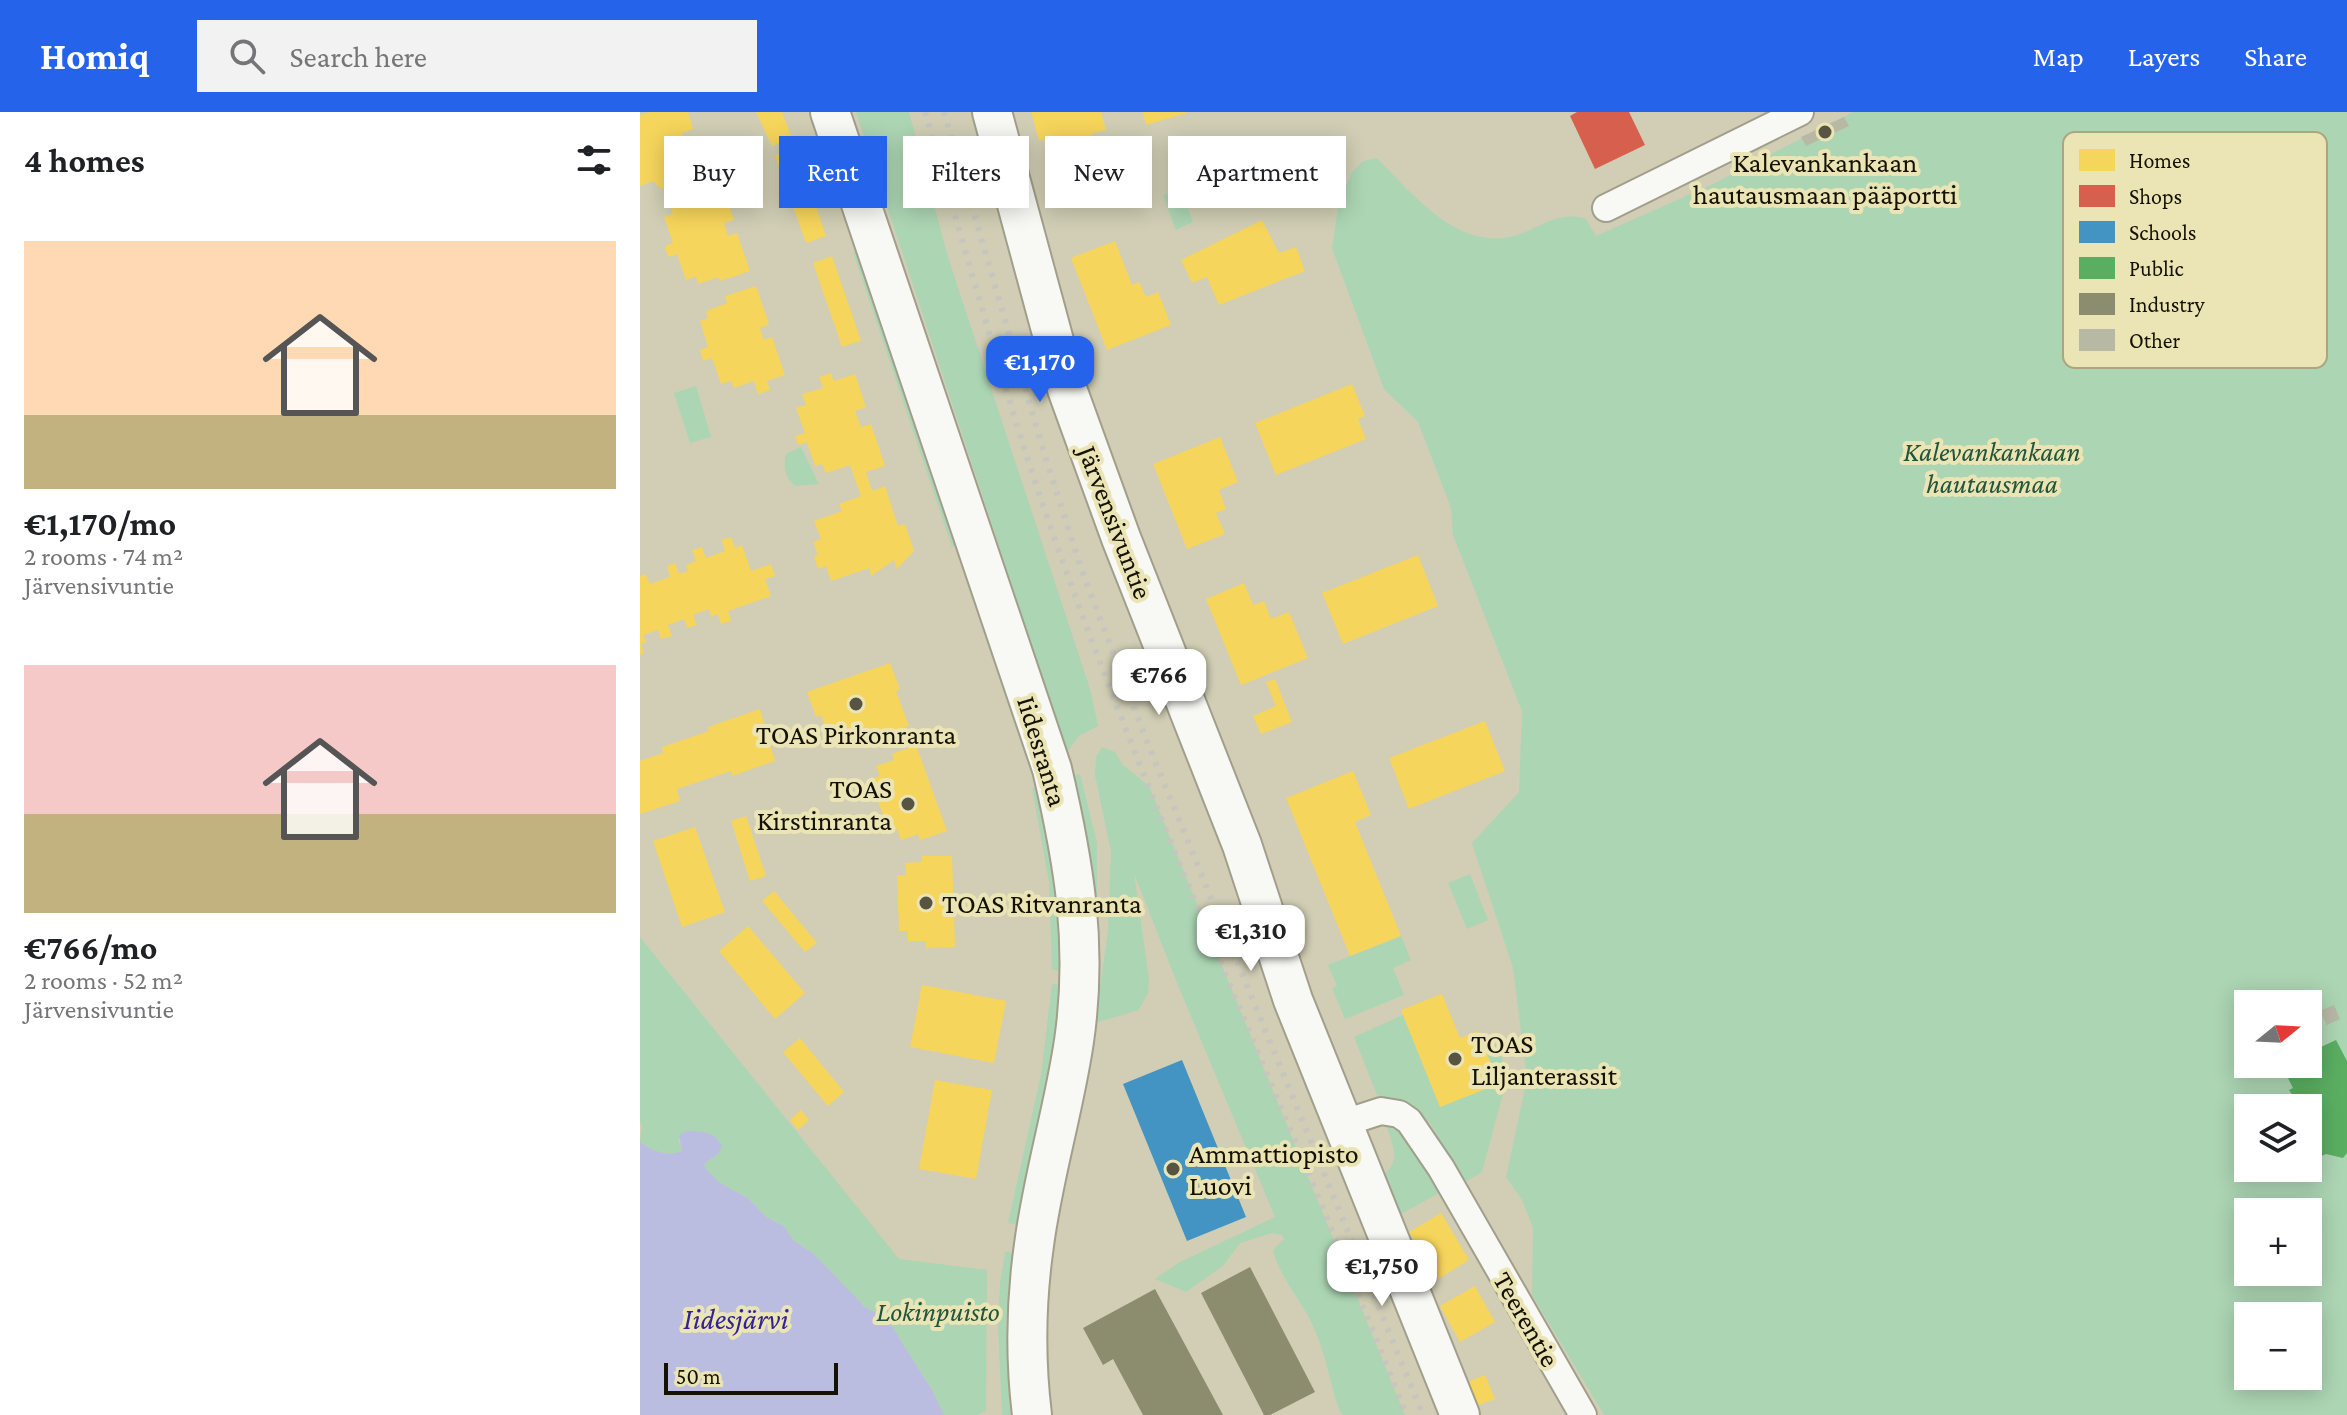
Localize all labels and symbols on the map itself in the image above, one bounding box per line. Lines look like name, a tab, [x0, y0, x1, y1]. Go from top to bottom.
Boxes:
marker: Kalevankankaan hautausmaan pääportti	[1816, 123, 1834, 141]
legend	[2063, 132, 2327, 368]
place label: Kalevankankaan hautausmaan pääportti	[1693, 147, 1957, 210]
text: Homes	[2129, 148, 2190, 173]
text: Shops	[2129, 184, 2182, 209]
text: Schools	[2129, 220, 2196, 245]
text: Public	[2129, 256, 2184, 281]
text: Industry	[2129, 292, 2206, 317]
text: Other	[2129, 328, 2181, 353]
pin: €1,170	[975, 336, 1105, 404]
park label: Kalevankankaan hautausmaa	[1903, 436, 2081, 499]
street label: Järvensivuntie	[1071, 439, 1159, 603]
pin: €766	[1112, 649, 1206, 717]
street label: Iidesranta	[1011, 692, 1074, 810]
marker: TOAS Pirkonranta	[847, 695, 865, 713]
place label: TOAS Pirkonranta	[756, 719, 956, 750]
place label: TOAS Kirstinranta	[757, 773, 892, 836]
marker: TOAS Kirstinranta	[899, 795, 917, 813]
place label: TOAS Ritvanranta	[942, 888, 1142, 919]
marker: TOAS Ritvanranta	[917, 894, 935, 912]
pin: €1,310	[1186, 905, 1316, 973]
north arrow	[2234, 990, 2322, 1078]
place label: TOAS Liljanterassit	[1471, 1028, 1618, 1091]
marker: TOAS Liljanterassit	[1446, 1050, 1464, 1068]
place label: Ammattiopisto Luovi	[1189, 1138, 1359, 1201]
marker: Ammattiopisto Luovi	[1164, 1160, 1182, 1178]
pin: €1,750	[1317, 1240, 1447, 1308]
street label: Teerentie	[1487, 1266, 1566, 1372]
park label: Lokinpuisto	[876, 1296, 1000, 1327]
water label: Iidesjärvi	[683, 1302, 790, 1336]
scale bar	[664, 1359, 838, 1395]

